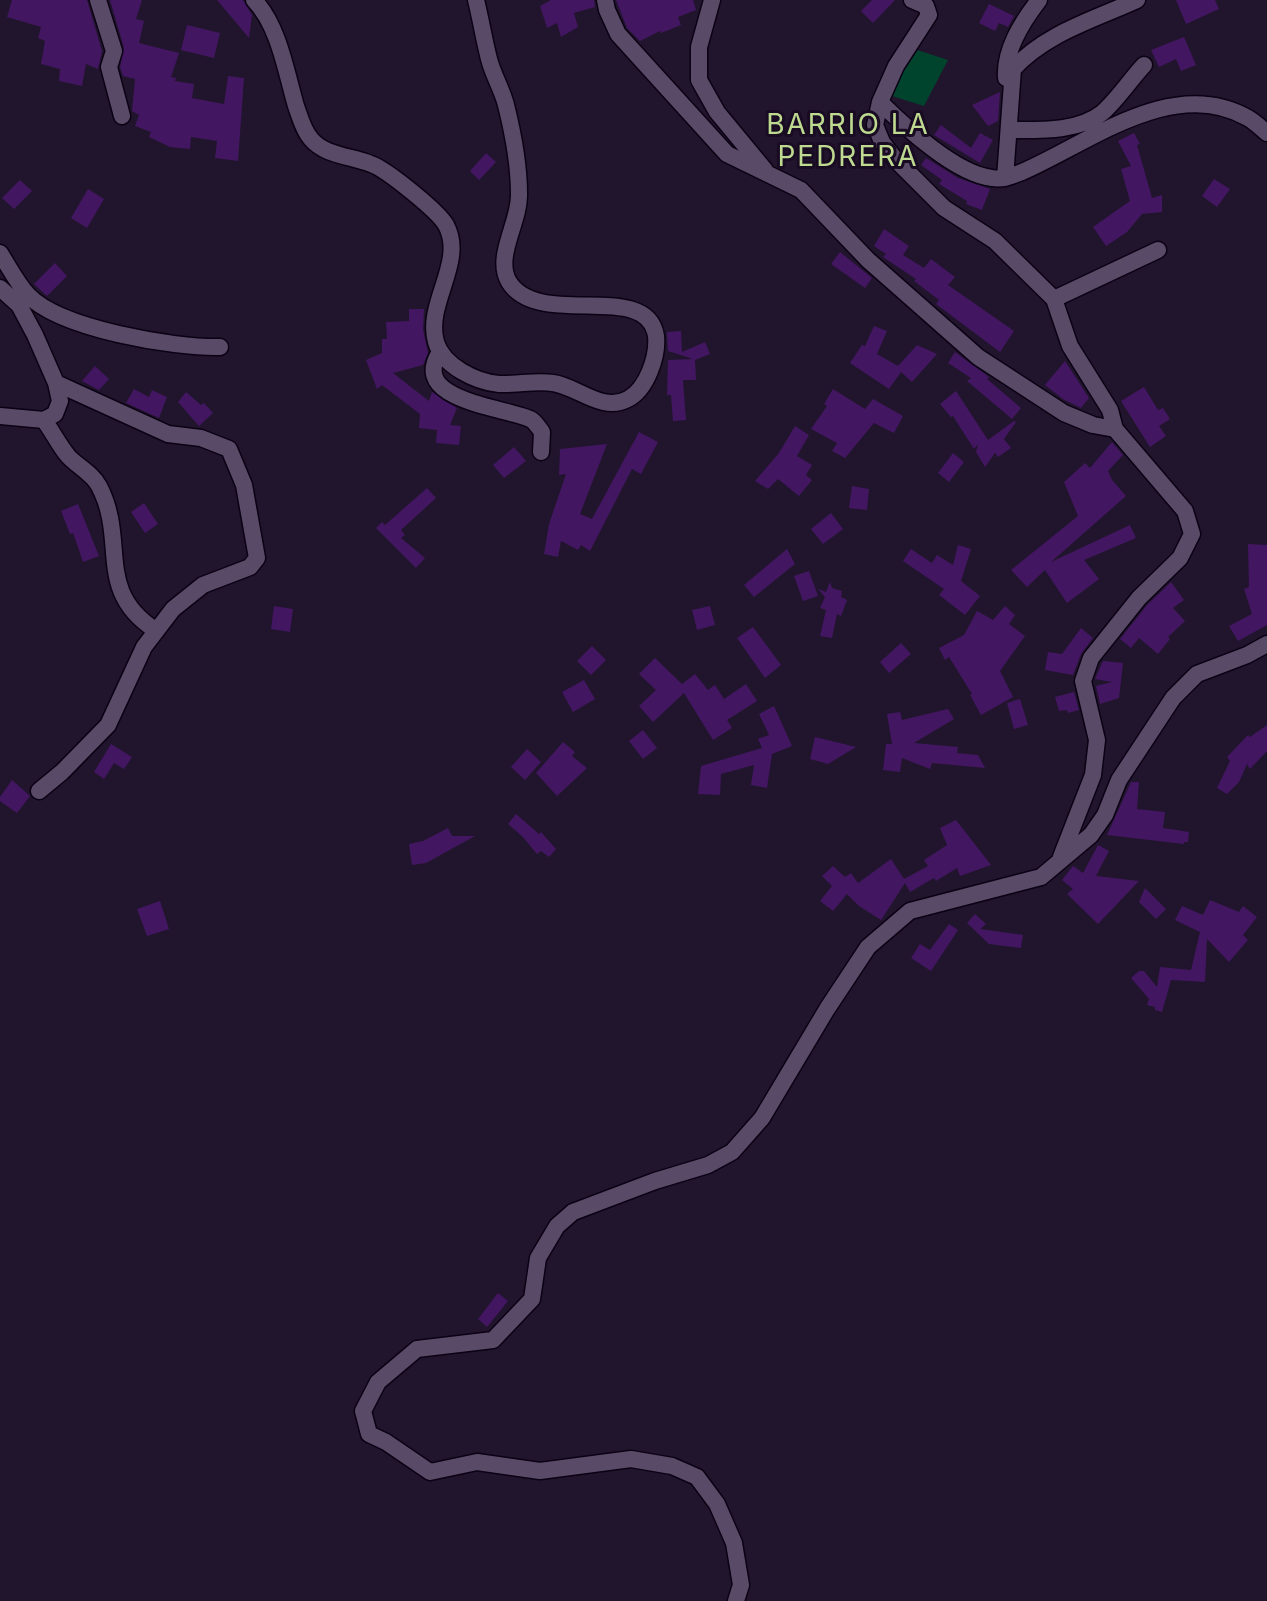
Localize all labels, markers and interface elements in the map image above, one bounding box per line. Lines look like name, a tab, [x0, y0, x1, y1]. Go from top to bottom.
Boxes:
district label: BARRIO LA PEDRERA	[766, 109, 930, 175]

